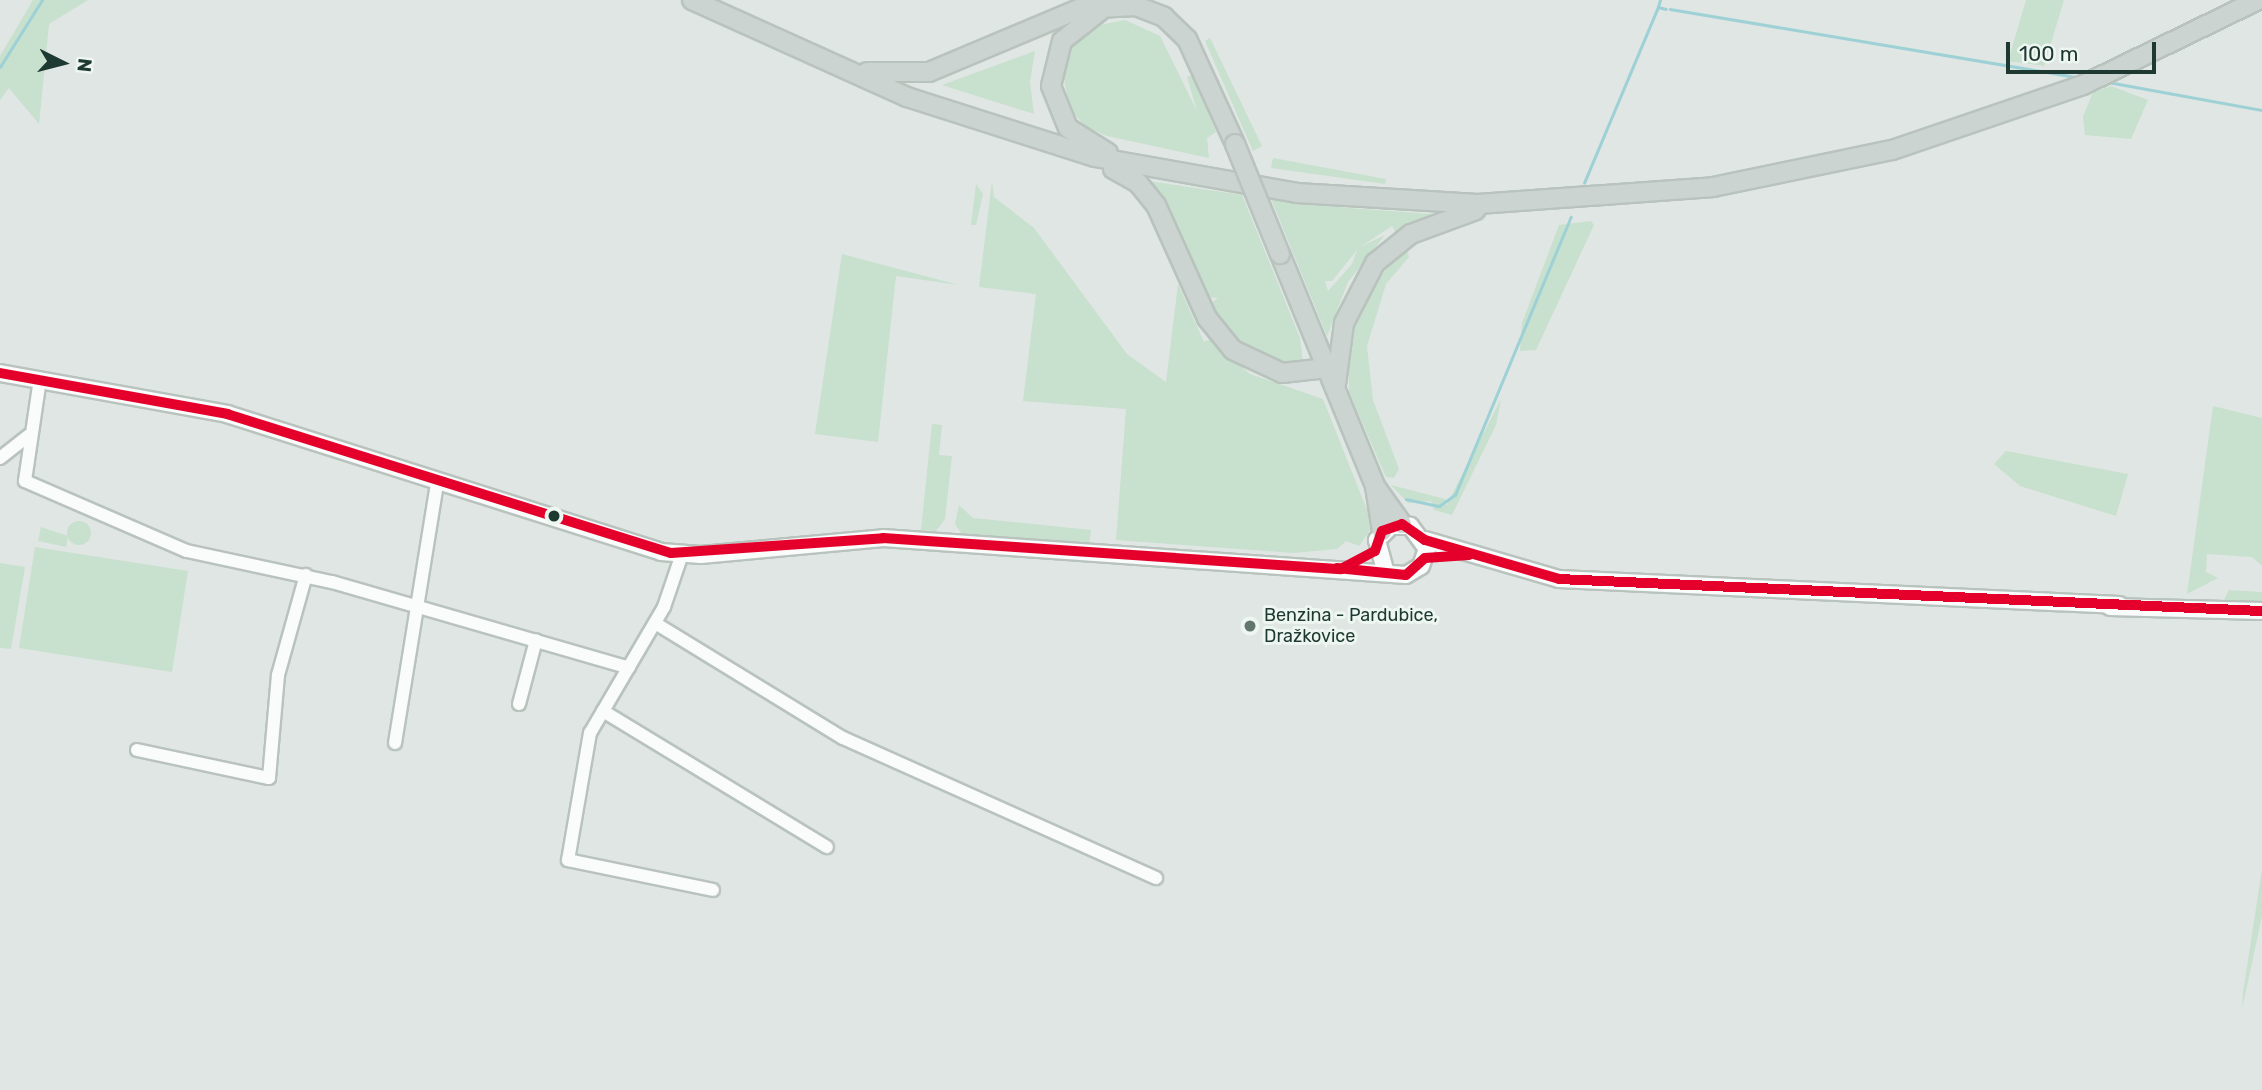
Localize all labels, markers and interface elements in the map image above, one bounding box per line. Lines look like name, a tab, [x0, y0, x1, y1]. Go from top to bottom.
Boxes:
north arrow	[28, 28, 98, 98]
scale bar	[2010, 28, 2160, 72]
text: 100 m	[2019, 41, 2078, 66]
text: N	[72, 57, 97, 73]
unlabelled marker	[547, 509, 561, 523]
place label: Benzina - Pardubice, Dražkovice	[1264, 605, 1438, 648]
marker: Benzina - Pardubice, Dražkovice	[1242, 618, 1258, 634]

